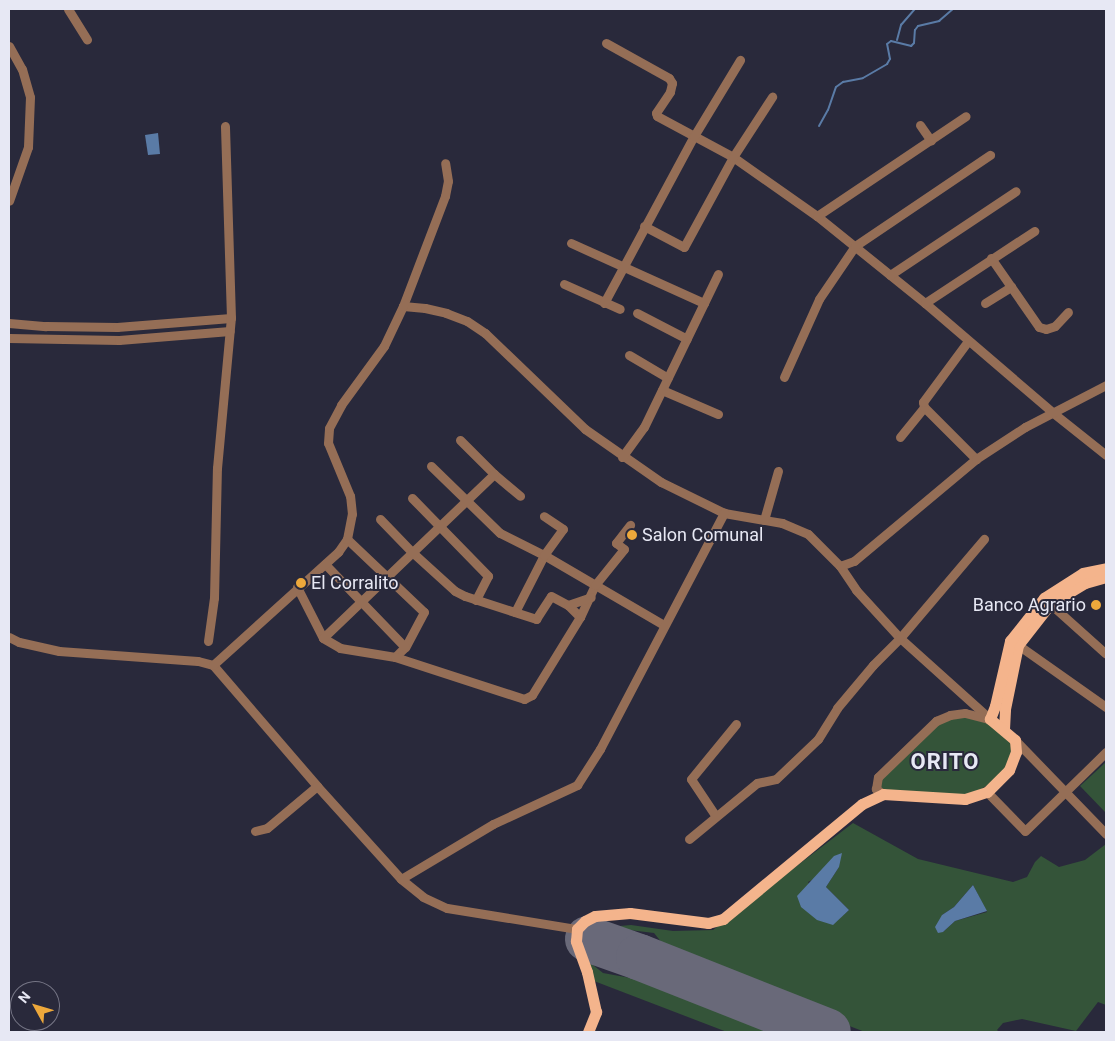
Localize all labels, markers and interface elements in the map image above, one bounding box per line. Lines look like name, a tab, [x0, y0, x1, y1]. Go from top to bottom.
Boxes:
place label: Salon Comunal	[642, 524, 763, 546]
marker: Salon Comunal	[626, 529, 638, 541]
place label: El Corralito	[311, 572, 398, 594]
marker: El Corralito	[295, 577, 307, 589]
place label: Banco Agrario	[973, 594, 1086, 616]
marker: Banco Agrario	[1090, 599, 1102, 611]
district label: ORITO	[910, 749, 980, 775]
north arrow	[10, 981, 60, 1031]
text: N	[15, 988, 33, 1006]

